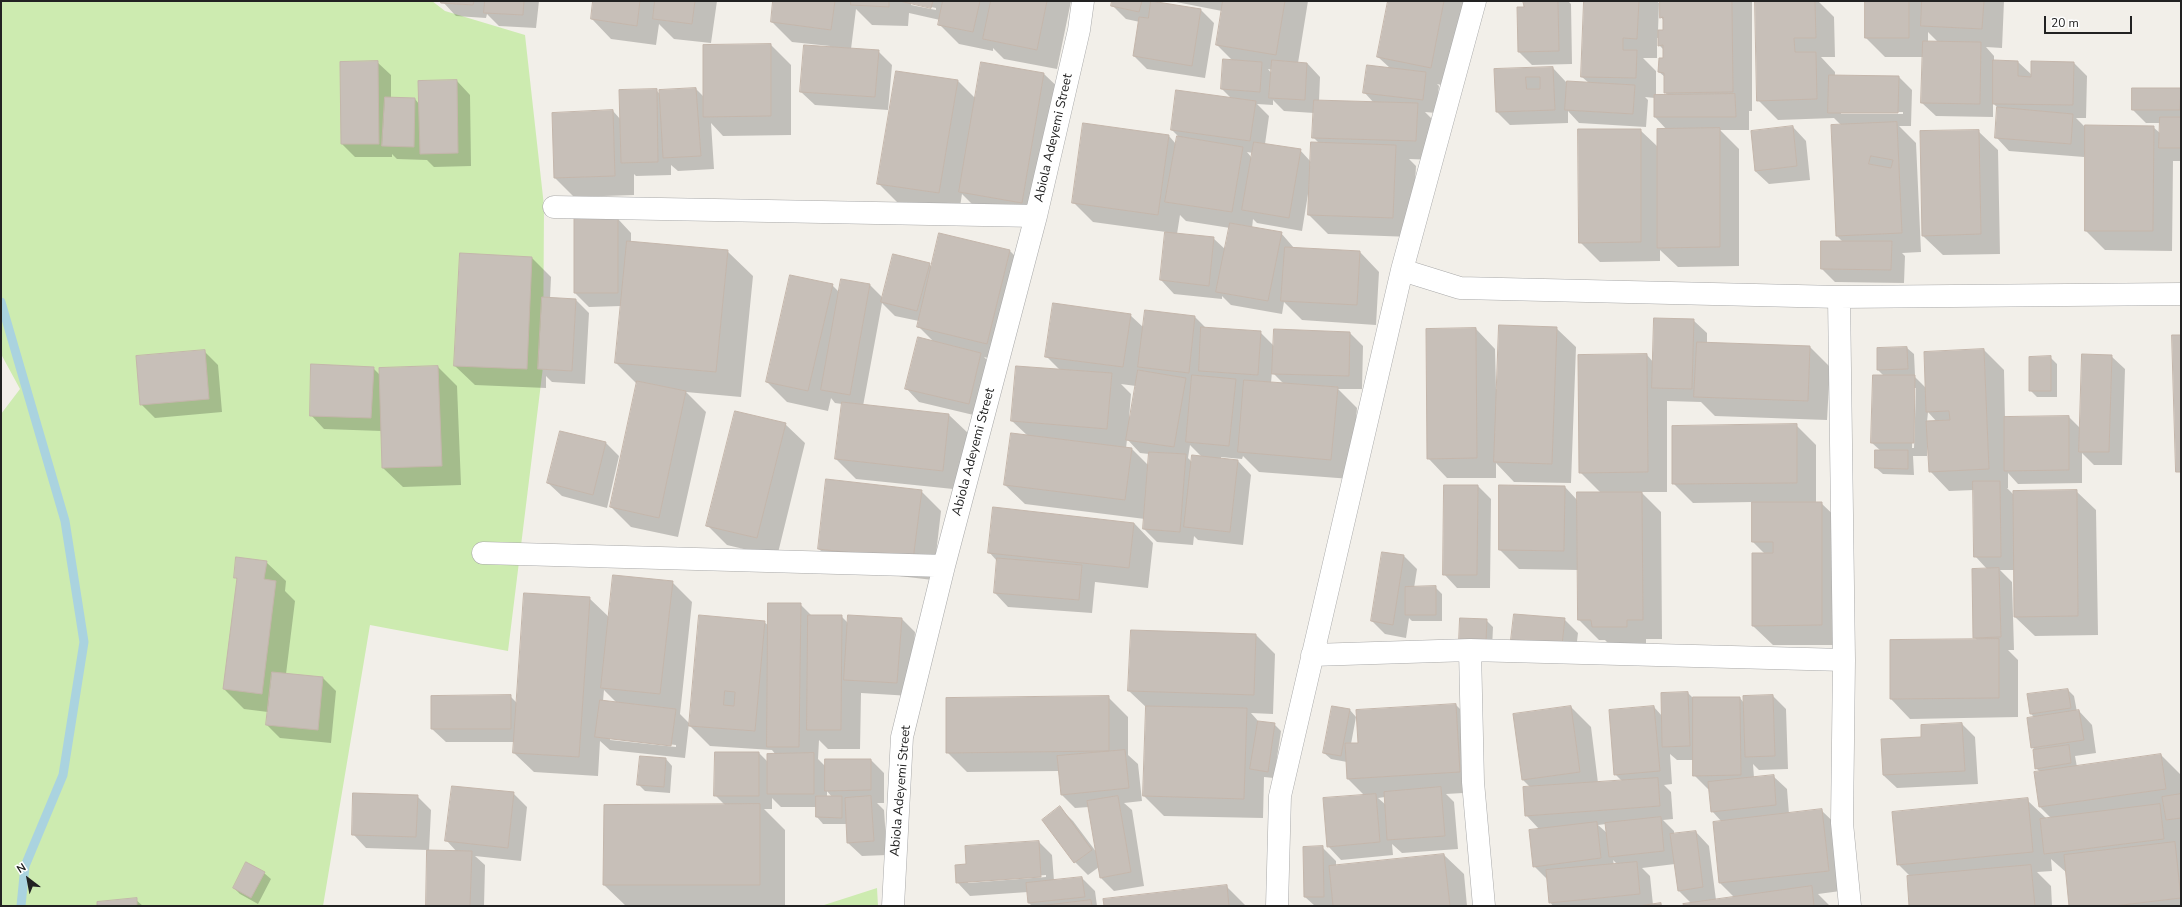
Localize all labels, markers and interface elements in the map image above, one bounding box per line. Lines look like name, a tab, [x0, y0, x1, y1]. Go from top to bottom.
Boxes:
scale bar	[2046, 8, 2134, 34]
text: 20 m	[2051, 15, 2079, 31]
street label: Abiola Adeyemi Street	[1032, 72, 1076, 204]
street label: Abiola Adeyemi Street	[949, 386, 999, 518]
street label: Abiola Adeyemi Street	[887, 725, 915, 857]
north arrow	[8, 859, 48, 899]
text: N	[14, 860, 29, 877]

